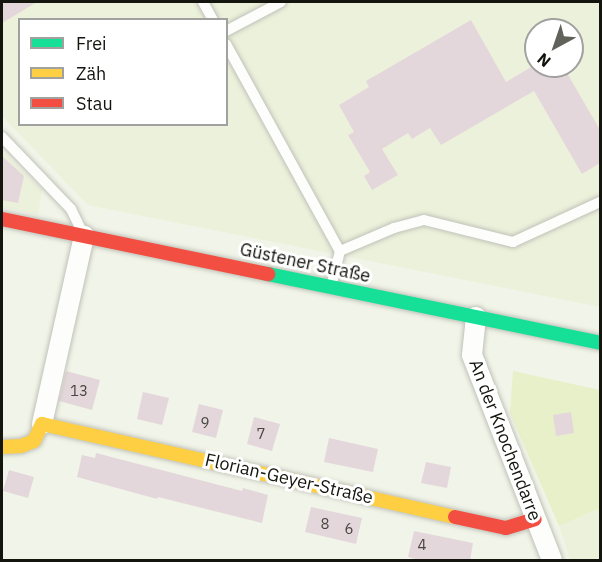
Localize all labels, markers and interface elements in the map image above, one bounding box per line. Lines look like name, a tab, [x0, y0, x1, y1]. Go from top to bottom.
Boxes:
legend	[18, 18, 228, 126]
north arrow	[524, 18, 584, 78]
text: Frei	[76, 32, 107, 55]
text: N	[533, 49, 555, 72]
text: Zäh	[76, 62, 106, 85]
text: Stau	[76, 92, 113, 115]
street label: Güstener Straße	[238, 239, 372, 287]
street label: An der Knochendarre	[464, 356, 546, 524]
house number: 13	[70, 382, 88, 400]
house number: 9	[201, 414, 209, 432]
house number: 7	[257, 425, 265, 443]
street label: Florian-Geyer-Straße	[203, 449, 375, 509]
house number: 8	[321, 515, 329, 533]
house number: 6	[345, 520, 353, 538]
house number: 4	[418, 536, 426, 554]

